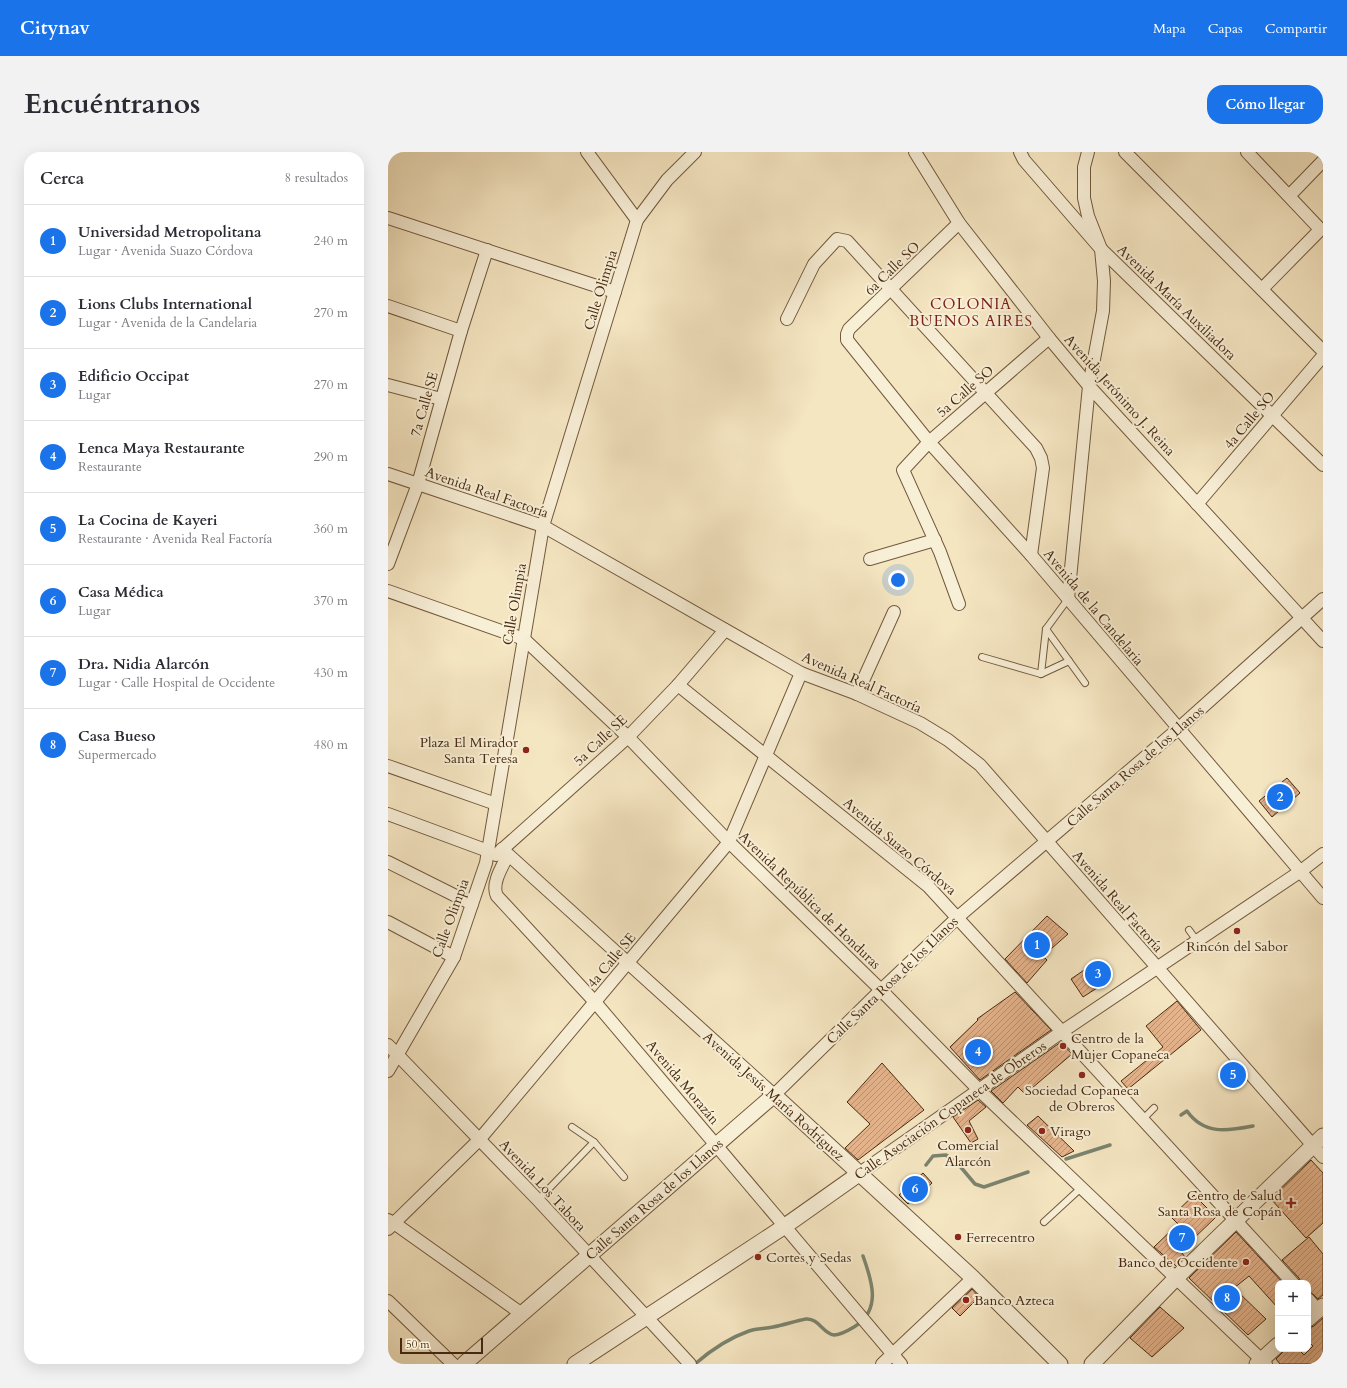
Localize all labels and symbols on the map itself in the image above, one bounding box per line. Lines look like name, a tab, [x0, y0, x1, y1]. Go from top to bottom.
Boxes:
street label: 6a Calle SO	[861, 237, 924, 300]
street label: Avenida María Auxiliadora	[1113, 240, 1240, 364]
street label: Calle Olimpia	[579, 248, 622, 333]
district label: COLONIA BUENOS AIRES	[909, 294, 1033, 331]
street label: Avenida Jerónimo J. Reina	[1060, 330, 1179, 460]
street label: 5a Calle SO	[933, 361, 998, 422]
street label: 7a Calle SE	[406, 369, 443, 439]
street label: 4a Calle SO	[1220, 387, 1279, 453]
street label: Avenida Real Factoría	[423, 462, 551, 523]
street label: Avenida de la Candelaria	[1039, 545, 1148, 670]
street label: Calle Olimpia	[498, 562, 531, 647]
your location	[888, 570, 908, 590]
street label: Avenida Real Factoría	[799, 647, 925, 717]
street label: Calle Santa Rosa de los Llanos	[1063, 701, 1208, 831]
street label: 5a Calle SE	[569, 710, 631, 770]
place label: Plaza El Mirador Santa Teresa	[420, 733, 519, 768]
marker: Plaza El Mirador Santa Teresa	[521, 745, 531, 755]
pin: 2	[1267, 782, 1293, 812]
street label: Avenida Suazo Córdova	[839, 793, 960, 899]
street label: Avenida República de Honduras	[734, 827, 885, 974]
street label: Avenida Real Factoría	[1068, 846, 1167, 956]
street label: Calle Olimpia	[427, 876, 474, 960]
street label: Calle Santa Rosa de los Llanos	[822, 912, 963, 1048]
marker: Rincón del Sabor	[1232, 926, 1242, 936]
street label: 4a Calle SE	[583, 928, 640, 992]
pin: 1	[1024, 930, 1050, 960]
place label: Rincón del Sabor	[1186, 937, 1289, 956]
pin: 3	[1085, 959, 1111, 989]
street label: Avenida Jesús María Rodríguez	[699, 1028, 849, 1166]
place label: Centro de la Mujer Copaneca	[1071, 1029, 1170, 1064]
street label: Avenida Morazán	[642, 1036, 724, 1129]
street label: Calle Asociación Copaneca de Obreros	[850, 1036, 1050, 1184]
pin: 4	[965, 1037, 991, 1067]
marker: Centro de la Mujer Copaneca	[1058, 1041, 1068, 1051]
pin: 5	[1220, 1060, 1246, 1090]
marker: Sociedad Copaneca de Obreros	[1077, 1070, 1087, 1080]
place label: Sociedad Copaneca de Obreros	[1025, 1081, 1139, 1116]
place label: Virago	[1050, 1122, 1091, 1141]
marker: Comercial Alarcón	[963, 1125, 973, 1135]
marker: Virago	[1037, 1126, 1047, 1136]
street label: Calle Santa Rosa de los Llanos	[582, 1134, 727, 1264]
street label: Avenida Los Tabora	[495, 1135, 590, 1236]
place label: Comercial Alarcón	[937, 1136, 999, 1171]
pin: 6	[902, 1174, 928, 1204]
place label: Centro de Salud Santa Rosa de Copán	[1158, 1186, 1283, 1221]
marker: Centro de Salud Santa Rosa de Copán	[1285, 1197, 1297, 1209]
pin: 7	[1169, 1223, 1195, 1253]
place label: Ferrecentro	[966, 1228, 1035, 1247]
marker: Ferrecentro	[953, 1232, 963, 1242]
place label: Cortes y Sedas	[766, 1248, 852, 1267]
marker: Cortes y Sedas	[753, 1252, 763, 1262]
place label: Banco de Occidente	[1118, 1253, 1238, 1272]
marker: Banco de Occidente	[1241, 1257, 1251, 1267]
pin: 8	[1214, 1283, 1240, 1313]
place label: Banco Azteca	[974, 1291, 1055, 1310]
marker: Banco Azteca	[961, 1295, 971, 1305]
scale bar	[400, 1336, 483, 1355]

